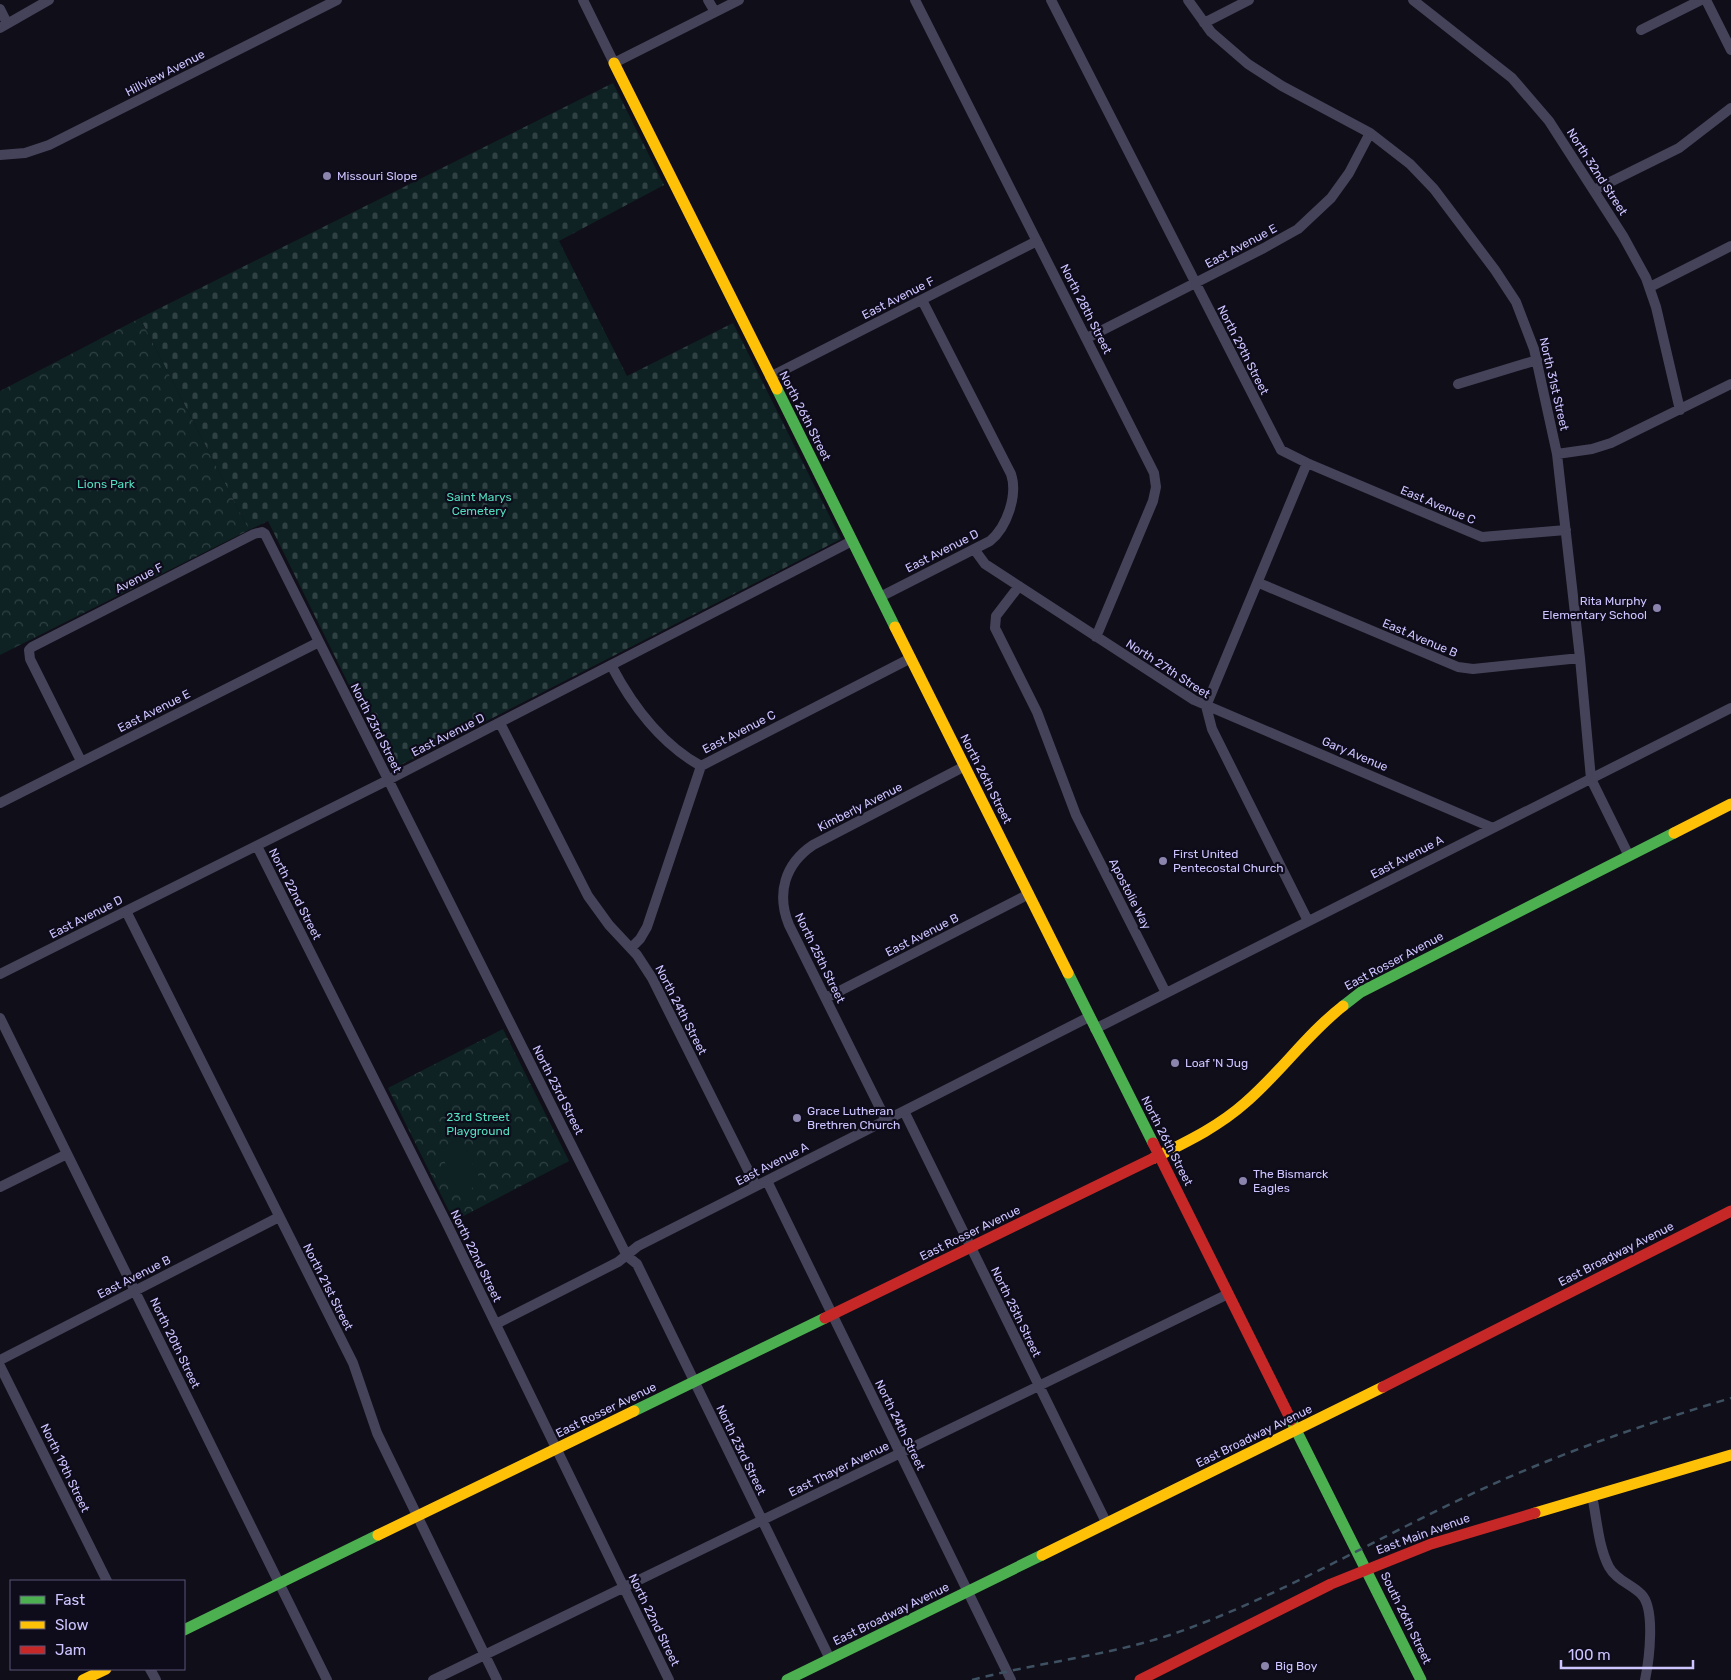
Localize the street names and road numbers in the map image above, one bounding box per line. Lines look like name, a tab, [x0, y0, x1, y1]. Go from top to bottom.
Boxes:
street label: Hillview Avenue	[123, 47, 207, 99]
street label: North 32nd Street	[1564, 126, 1631, 218]
street label: East Avenue E	[1203, 221, 1279, 271]
street label: North 28th Street	[1057, 262, 1115, 357]
street label: East Avenue F	[859, 274, 937, 322]
street label: North 29th Street	[1214, 303, 1272, 397]
street label: North 31st Street	[1536, 336, 1572, 432]
street label: North 26th Street	[776, 369, 834, 463]
street label: East Avenue C	[1398, 483, 1478, 527]
street label: East Avenue D	[903, 526, 981, 576]
street label: Avenue F	[113, 560, 165, 596]
street label: East Avenue B	[1380, 616, 1460, 660]
street label: North 27th Street	[1123, 637, 1213, 702]
street label: North 23rd Street	[347, 681, 405, 775]
street label: East Avenue E	[115, 687, 193, 735]
street label: East Avenue C	[700, 708, 778, 756]
street label: East Avenue D	[409, 710, 487, 760]
street label: North 26th Street	[957, 732, 1015, 826]
street label: Gary Avenue	[1320, 734, 1390, 774]
street label: Kimberly Avenue	[815, 780, 905, 834]
street label: East Avenue A	[1368, 833, 1446, 881]
street label: North 22nd Street	[266, 846, 324, 942]
street label: Apostolie Way	[1106, 856, 1154, 932]
street label: East Avenue D	[47, 892, 125, 942]
street label: North 25th Street	[792, 911, 848, 1006]
street label: East Avenue B	[883, 911, 961, 959]
street label: East Rosser Avenue	[1342, 929, 1446, 993]
street label: North 24th Street	[652, 963, 710, 1057]
street label: North 23rd Street	[529, 1043, 587, 1137]
street label: North 26th Street	[1138, 1094, 1196, 1188]
street label: East Avenue A	[733, 1140, 811, 1188]
street label: East Rosser Avenue	[917, 1202, 1023, 1263]
street label: North 22nd Street	[448, 1208, 505, 1305]
street label: East Broadway Avenue	[1556, 1219, 1676, 1289]
street label: North 21st Street	[300, 1241, 356, 1333]
street label: East Avenue B	[95, 1253, 173, 1301]
street label: North 25th Street	[988, 1265, 1044, 1360]
street label: North 20th Street	[147, 1295, 203, 1391]
street label: North 24th Street	[872, 1378, 928, 1473]
street label: East Rosser Avenue	[553, 1379, 659, 1440]
street label: East Broadway Avenue	[1194, 1402, 1315, 1470]
street label: North 23rd Street	[713, 1403, 769, 1497]
street label: North 19th Street	[38, 1422, 93, 1515]
street label: East Thayer Avenue	[787, 1438, 892, 1499]
street label: East Main Avenue	[1374, 1510, 1472, 1557]
street label: South 26th Street	[1378, 1570, 1434, 1666]
street label: North 22nd Street	[626, 1572, 683, 1669]
street label: East Broadway Avenue	[831, 1580, 952, 1648]

